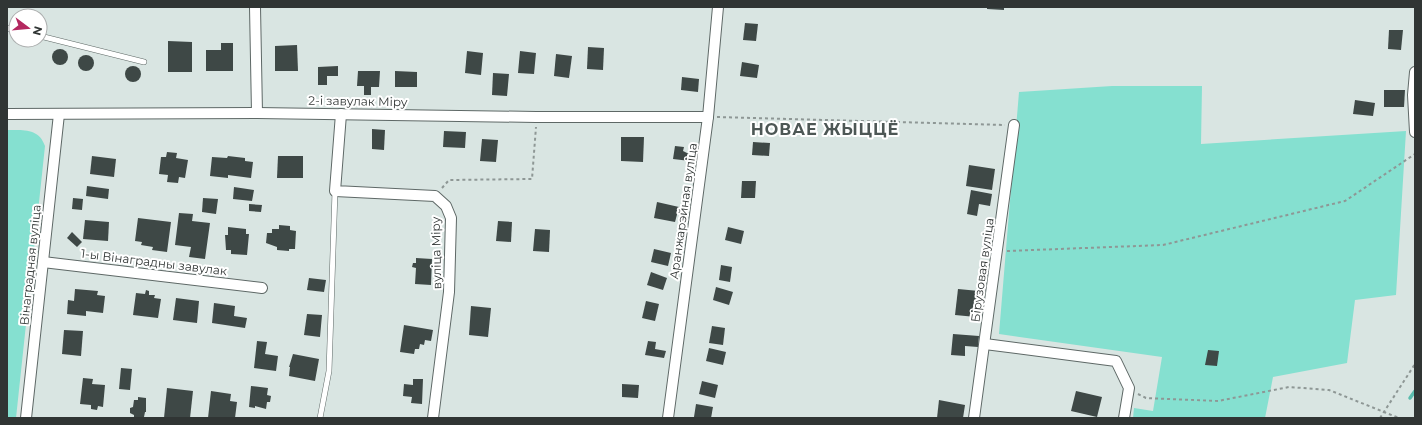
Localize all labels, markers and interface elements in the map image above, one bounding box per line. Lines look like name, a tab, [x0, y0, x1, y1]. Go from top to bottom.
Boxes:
north arrow	[8, 8, 48, 48]
text: N	[30, 25, 46, 37]
street label: 2-і завулак Міру	[308, 93, 408, 109]
district label: НОВАЕ ЖЫЦЦЁ	[751, 120, 899, 139]
street label: Аранжарэйная вуліца	[666, 142, 700, 280]
street label: Вінаградная вуліца	[16, 204, 44, 326]
street label: вуліца Міру	[428, 216, 444, 289]
street label: Бірузовая вуліца	[967, 217, 997, 323]
street label: 1-ы Вінаградны завулак	[80, 246, 228, 278]

